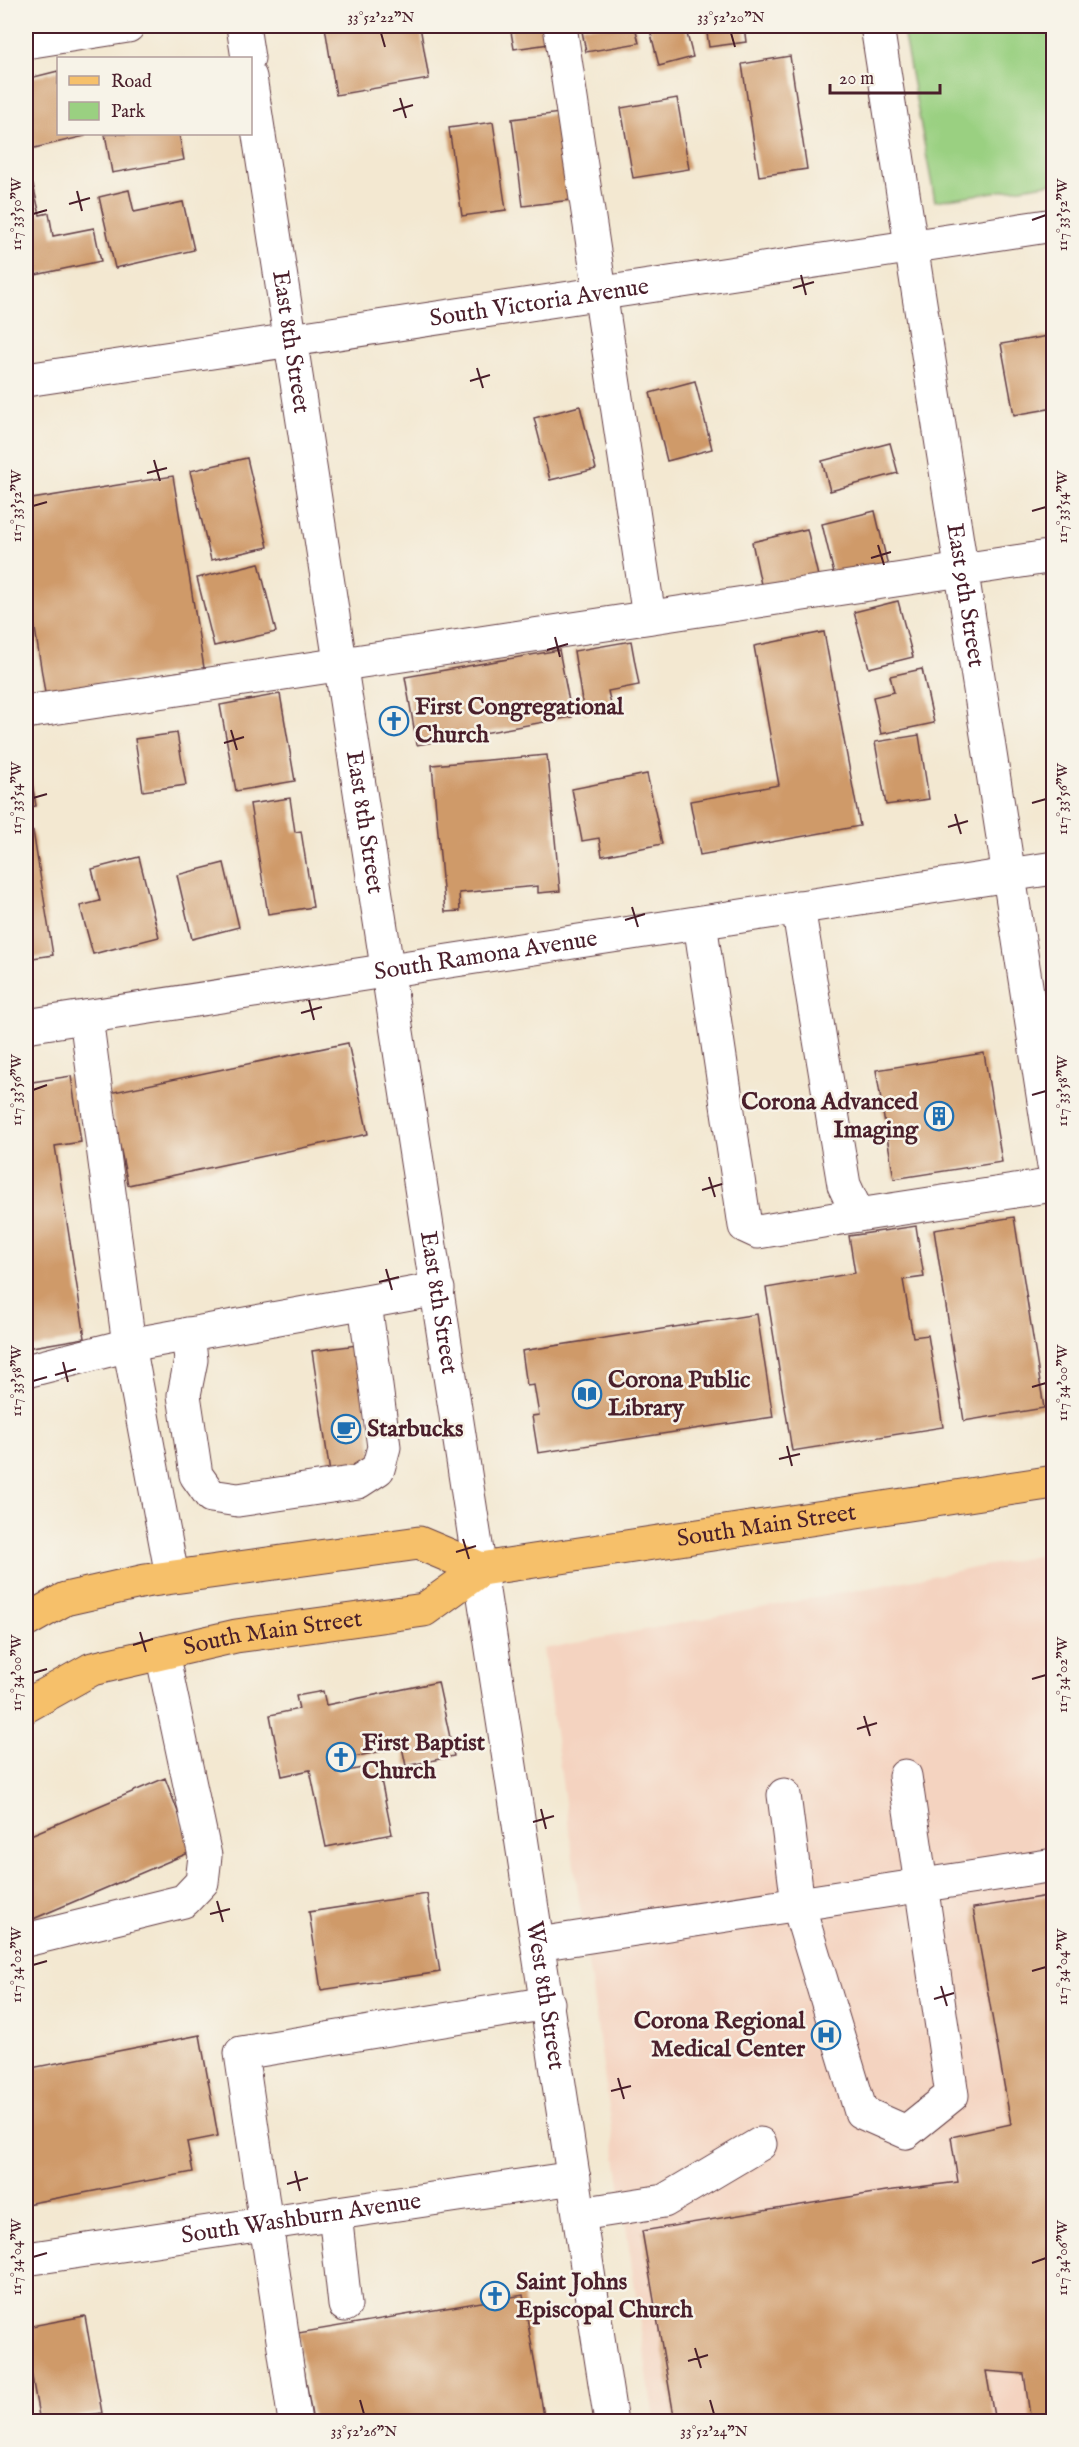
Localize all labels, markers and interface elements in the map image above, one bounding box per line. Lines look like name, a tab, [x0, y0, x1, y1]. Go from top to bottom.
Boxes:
text: 33°52'22"N	[347, 8, 415, 27]
text: 33°52'20"N	[697, 8, 765, 27]
legend	[57, 57, 252, 135]
scale bar	[830, 57, 940, 95]
text: 20 m	[839, 68, 874, 91]
text: Road	[111, 71, 152, 94]
text: Park	[111, 101, 146, 124]
text: 117°33'50"W	[7, 177, 26, 250]
text: 117°33'52"W	[1053, 178, 1072, 251]
street label: East 8th Street	[264, 268, 317, 416]
street label: South Victoria Avenue	[427, 271, 651, 334]
text: 117°33'52"W	[7, 469, 26, 542]
text: 117°33'54"W	[1053, 470, 1072, 543]
street label: East 9th Street	[939, 521, 992, 669]
place label: First Congregational Church	[415, 692, 624, 751]
church icon: First Congregational Church	[378, 705, 410, 737]
street label: East 8th Street	[338, 749, 391, 896]
text: 117°33'54"W	[7, 761, 26, 834]
text: 117°33'56"W	[1053, 762, 1072, 835]
street label: South Ramona Avenue	[372, 923, 599, 988]
text: 117°33'56"W	[7, 1053, 26, 1126]
text: 117°33'58"W	[1053, 1055, 1072, 1127]
place label: Corona Advanced Imaging	[741, 1087, 919, 1146]
building icon: Corona Advanced Imaging	[923, 1100, 955, 1132]
street label: East 8th Street	[412, 1229, 465, 1376]
text: 117°34'00"W	[1053, 1344, 1072, 1421]
text: 117°33'58"W	[7, 1345, 26, 1417]
place label: Corona Public Library	[608, 1365, 750, 1424]
library icon: Corona Public Library	[571, 1378, 603, 1410]
cafe icon: Starbucks	[330, 1413, 362, 1445]
place label: Starbucks	[367, 1414, 464, 1445]
street label: South Main Street	[675, 1497, 858, 1555]
street label: South Main Street	[180, 1603, 364, 1663]
text: 117°34'00"W	[7, 1634, 26, 1711]
text: 117°34'02"W	[1053, 1636, 1072, 1713]
place label: First Baptist Church	[362, 1728, 486, 1787]
church icon: First Baptist Church	[325, 1741, 357, 1773]
street label: West 8th Street	[519, 1919, 572, 2072]
text: 117°34'02"W	[7, 1926, 26, 2003]
text: 117°34'04"W	[1053, 1928, 1072, 2005]
place label: Corona Regional Medical Center	[634, 2006, 805, 2065]
hospital icon: Corona Regional Medical Center	[810, 2019, 842, 2051]
street label: South Washburn Avenue	[179, 2185, 423, 2251]
text: 117°34'04"W	[7, 2218, 26, 2295]
text: 117°34'06"W	[1053, 2220, 1072, 2296]
place label: Saint Johns Episcopal Church	[516, 2267, 693, 2326]
church icon: Saint Johns Episcopal Church	[479, 2280, 511, 2312]
text: 33°52'26"N	[331, 2422, 397, 2441]
text: 33°52'24"N	[680, 2422, 748, 2441]

